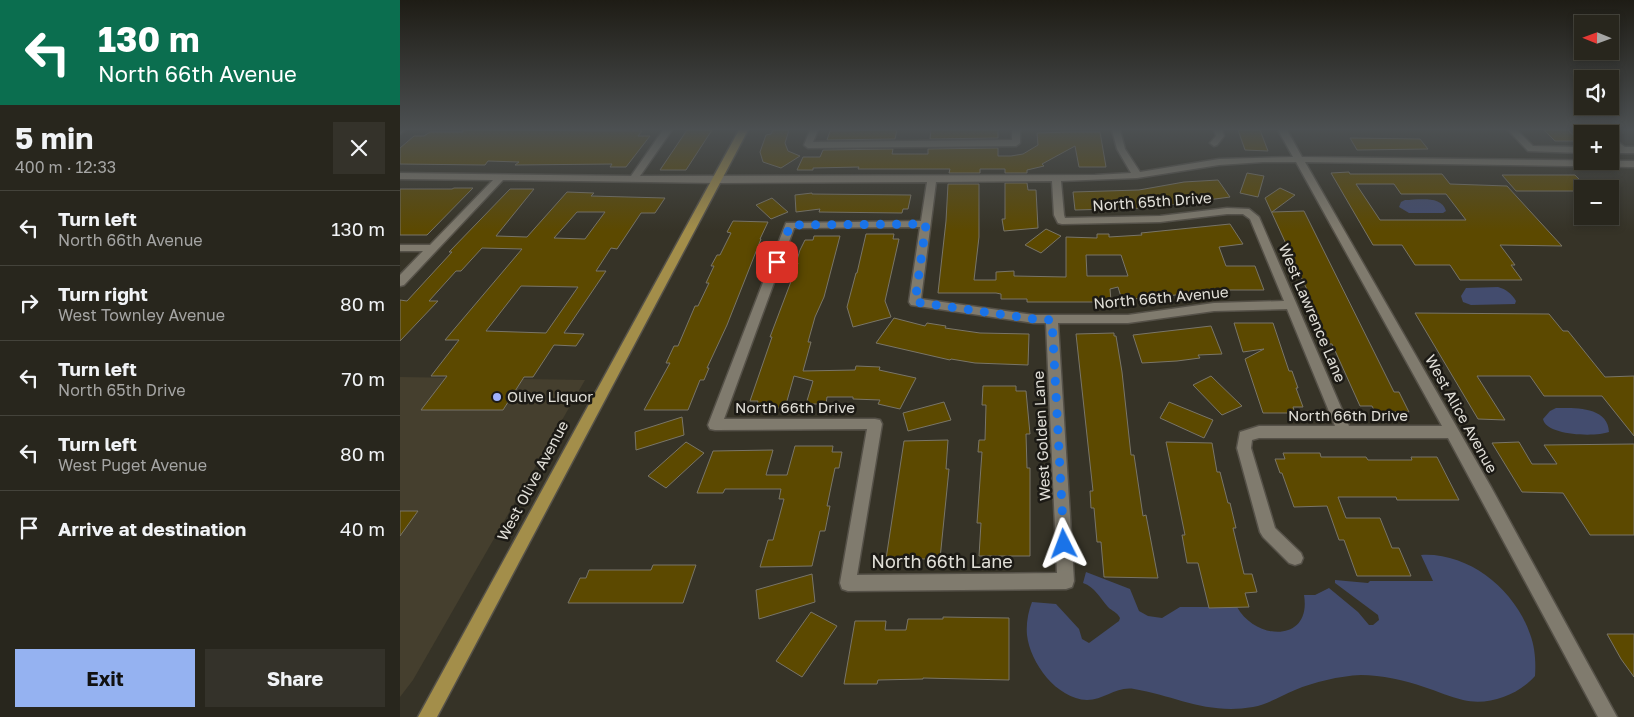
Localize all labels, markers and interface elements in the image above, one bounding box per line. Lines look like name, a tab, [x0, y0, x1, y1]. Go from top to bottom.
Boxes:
north arrow	[1574, 15, 1619, 60]
map controls	[1574, 15, 1619, 225]
text: 130 m	[98, 18, 200, 60]
icon: left	[15, 20, 80, 85]
text: North 66th Avenue	[98, 60, 297, 87]
button: sound	[1574, 70, 1619, 115]
text: 5 min	[15, 120, 93, 156]
button: close	[333, 122, 385, 174]
button: +	[1574, 125, 1619, 170]
text: 400 m · 12:33	[15, 157, 116, 177]
button: −	[1574, 180, 1619, 225]
street label: North 65th Drive	[1092, 188, 1212, 214]
text: Turn left	[58, 207, 137, 230]
icon: left	[15, 214, 43, 242]
text: 130 m	[331, 217, 385, 240]
text: North 66th Avenue	[58, 230, 203, 250]
pin	[756, 241, 798, 283]
street label: West Lawrence Lane	[1276, 241, 1350, 385]
icon: arrive	[763, 248, 791, 276]
text: Turn right	[58, 282, 148, 305]
street label: North 66th Avenue	[1093, 282, 1230, 312]
icon: right	[15, 289, 43, 317]
text: 80 m	[340, 292, 385, 315]
text: West Townley Avenue	[58, 305, 225, 325]
street label: West Alice Avenue	[1422, 351, 1502, 476]
text: Turn left	[58, 357, 137, 380]
icon: left	[15, 364, 43, 392]
text: 70 m	[342, 367, 385, 390]
street label: West Golden Lane	[1029, 370, 1053, 502]
text: North 65th Drive	[58, 380, 185, 400]
place label: Olive Liquor	[507, 387, 593, 405]
marker: Olive Liquor	[491, 391, 503, 403]
street label: North 66th Drive	[735, 398, 855, 416]
street label: North 66th Drive	[1288, 406, 1408, 424]
street label: West Olive Avenue	[493, 417, 572, 544]
text: Turn left	[58, 432, 137, 455]
icon: left	[15, 439, 43, 467]
text: 80 m	[340, 442, 385, 465]
text: West Puget Avenue	[58, 455, 207, 475]
icon: arrive	[15, 514, 43, 542]
text: Arrive at destination	[58, 517, 246, 540]
text: 40 m	[340, 517, 385, 540]
position arrow	[1037, 517, 1089, 569]
street label: North 66th Lane	[871, 550, 1013, 572]
button: Exit	[15, 649, 195, 707]
button: Share	[205, 649, 385, 707]

